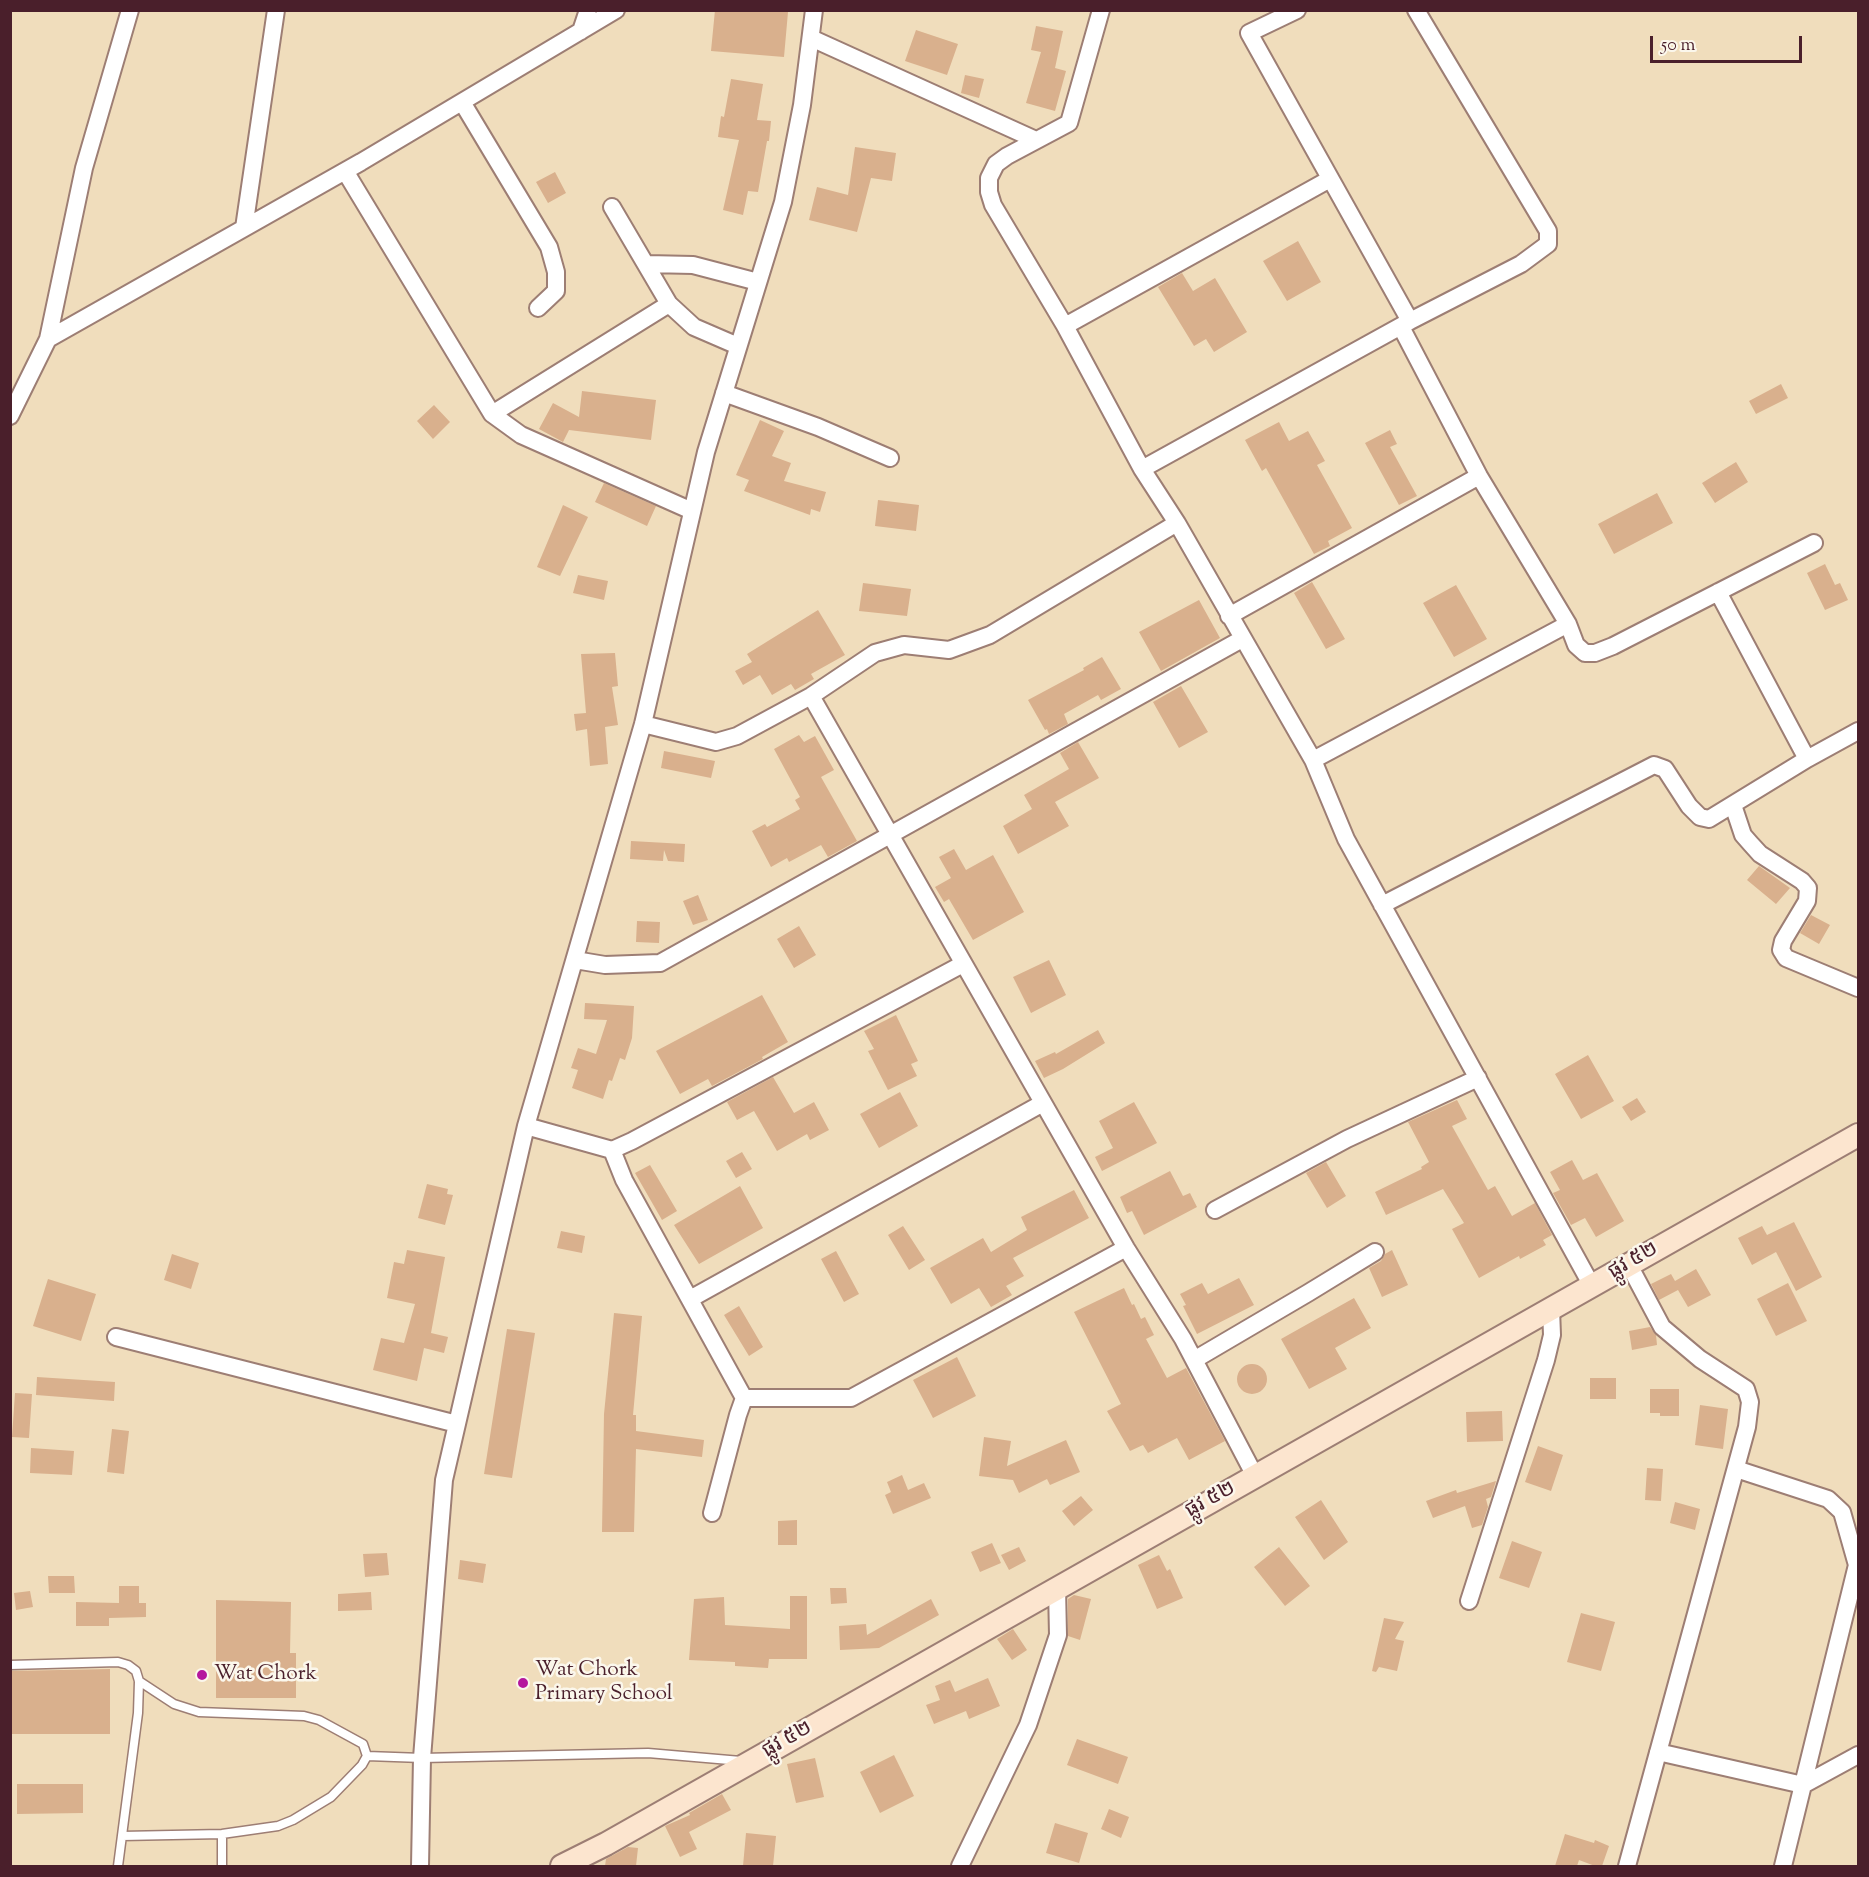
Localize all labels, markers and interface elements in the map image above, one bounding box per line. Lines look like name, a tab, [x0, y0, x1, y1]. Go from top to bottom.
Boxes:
scale bar	[1653, 24, 1804, 62]
text: 50 m	[1661, 33, 1695, 59]
street label: ផ្លូវ ៥២	[1604, 1238, 1664, 1286]
street label: ផ្លូវ ៥២	[1181, 1477, 1241, 1525]
place label: Wat Chork Primary School	[535, 1658, 673, 1708]
place label: Wat Chork	[214, 1662, 317, 1688]
marker: Wat Chork	[195, 1668, 209, 1682]
marker: Wat Chork Primary School	[516, 1676, 530, 1690]
street label: ផ្លូវ ៥២	[758, 1717, 818, 1765]

